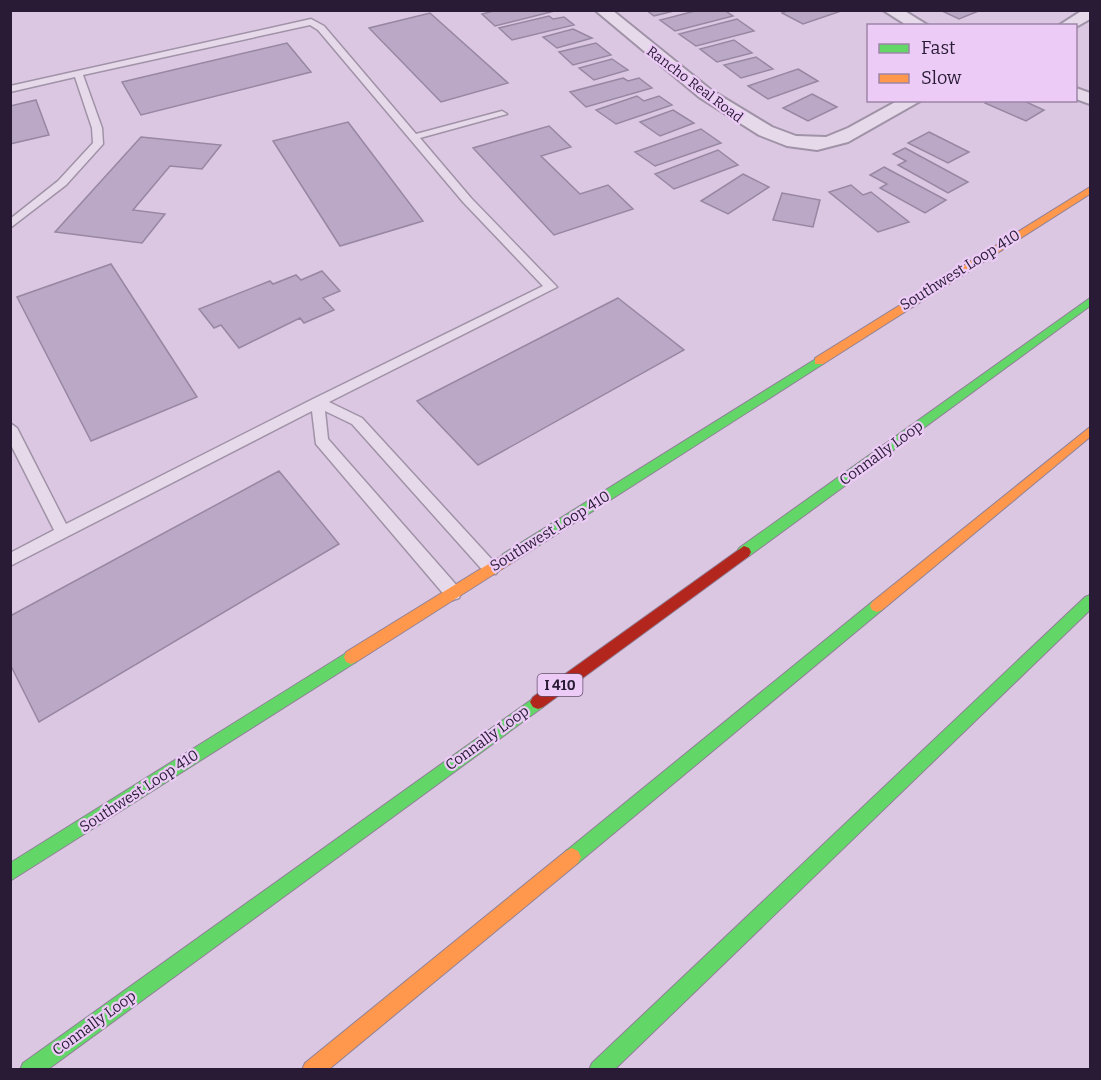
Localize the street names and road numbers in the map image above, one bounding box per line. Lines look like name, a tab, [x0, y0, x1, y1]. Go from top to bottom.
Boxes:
street label: Rancho Real Road	[643, 43, 746, 126]
street label: Southwest Loop 410	[897, 226, 1023, 314]
street label: Connally Loop	[836, 417, 926, 489]
street label: Southwest Loop 410	[487, 487, 613, 575]
road number: I 410	[538, 674, 582, 696]
street label: Connally Loop	[442, 702, 532, 774]
street label: Southwest Loop 410	[76, 746, 202, 836]
street label: Connally Loop	[49, 987, 139, 1059]

